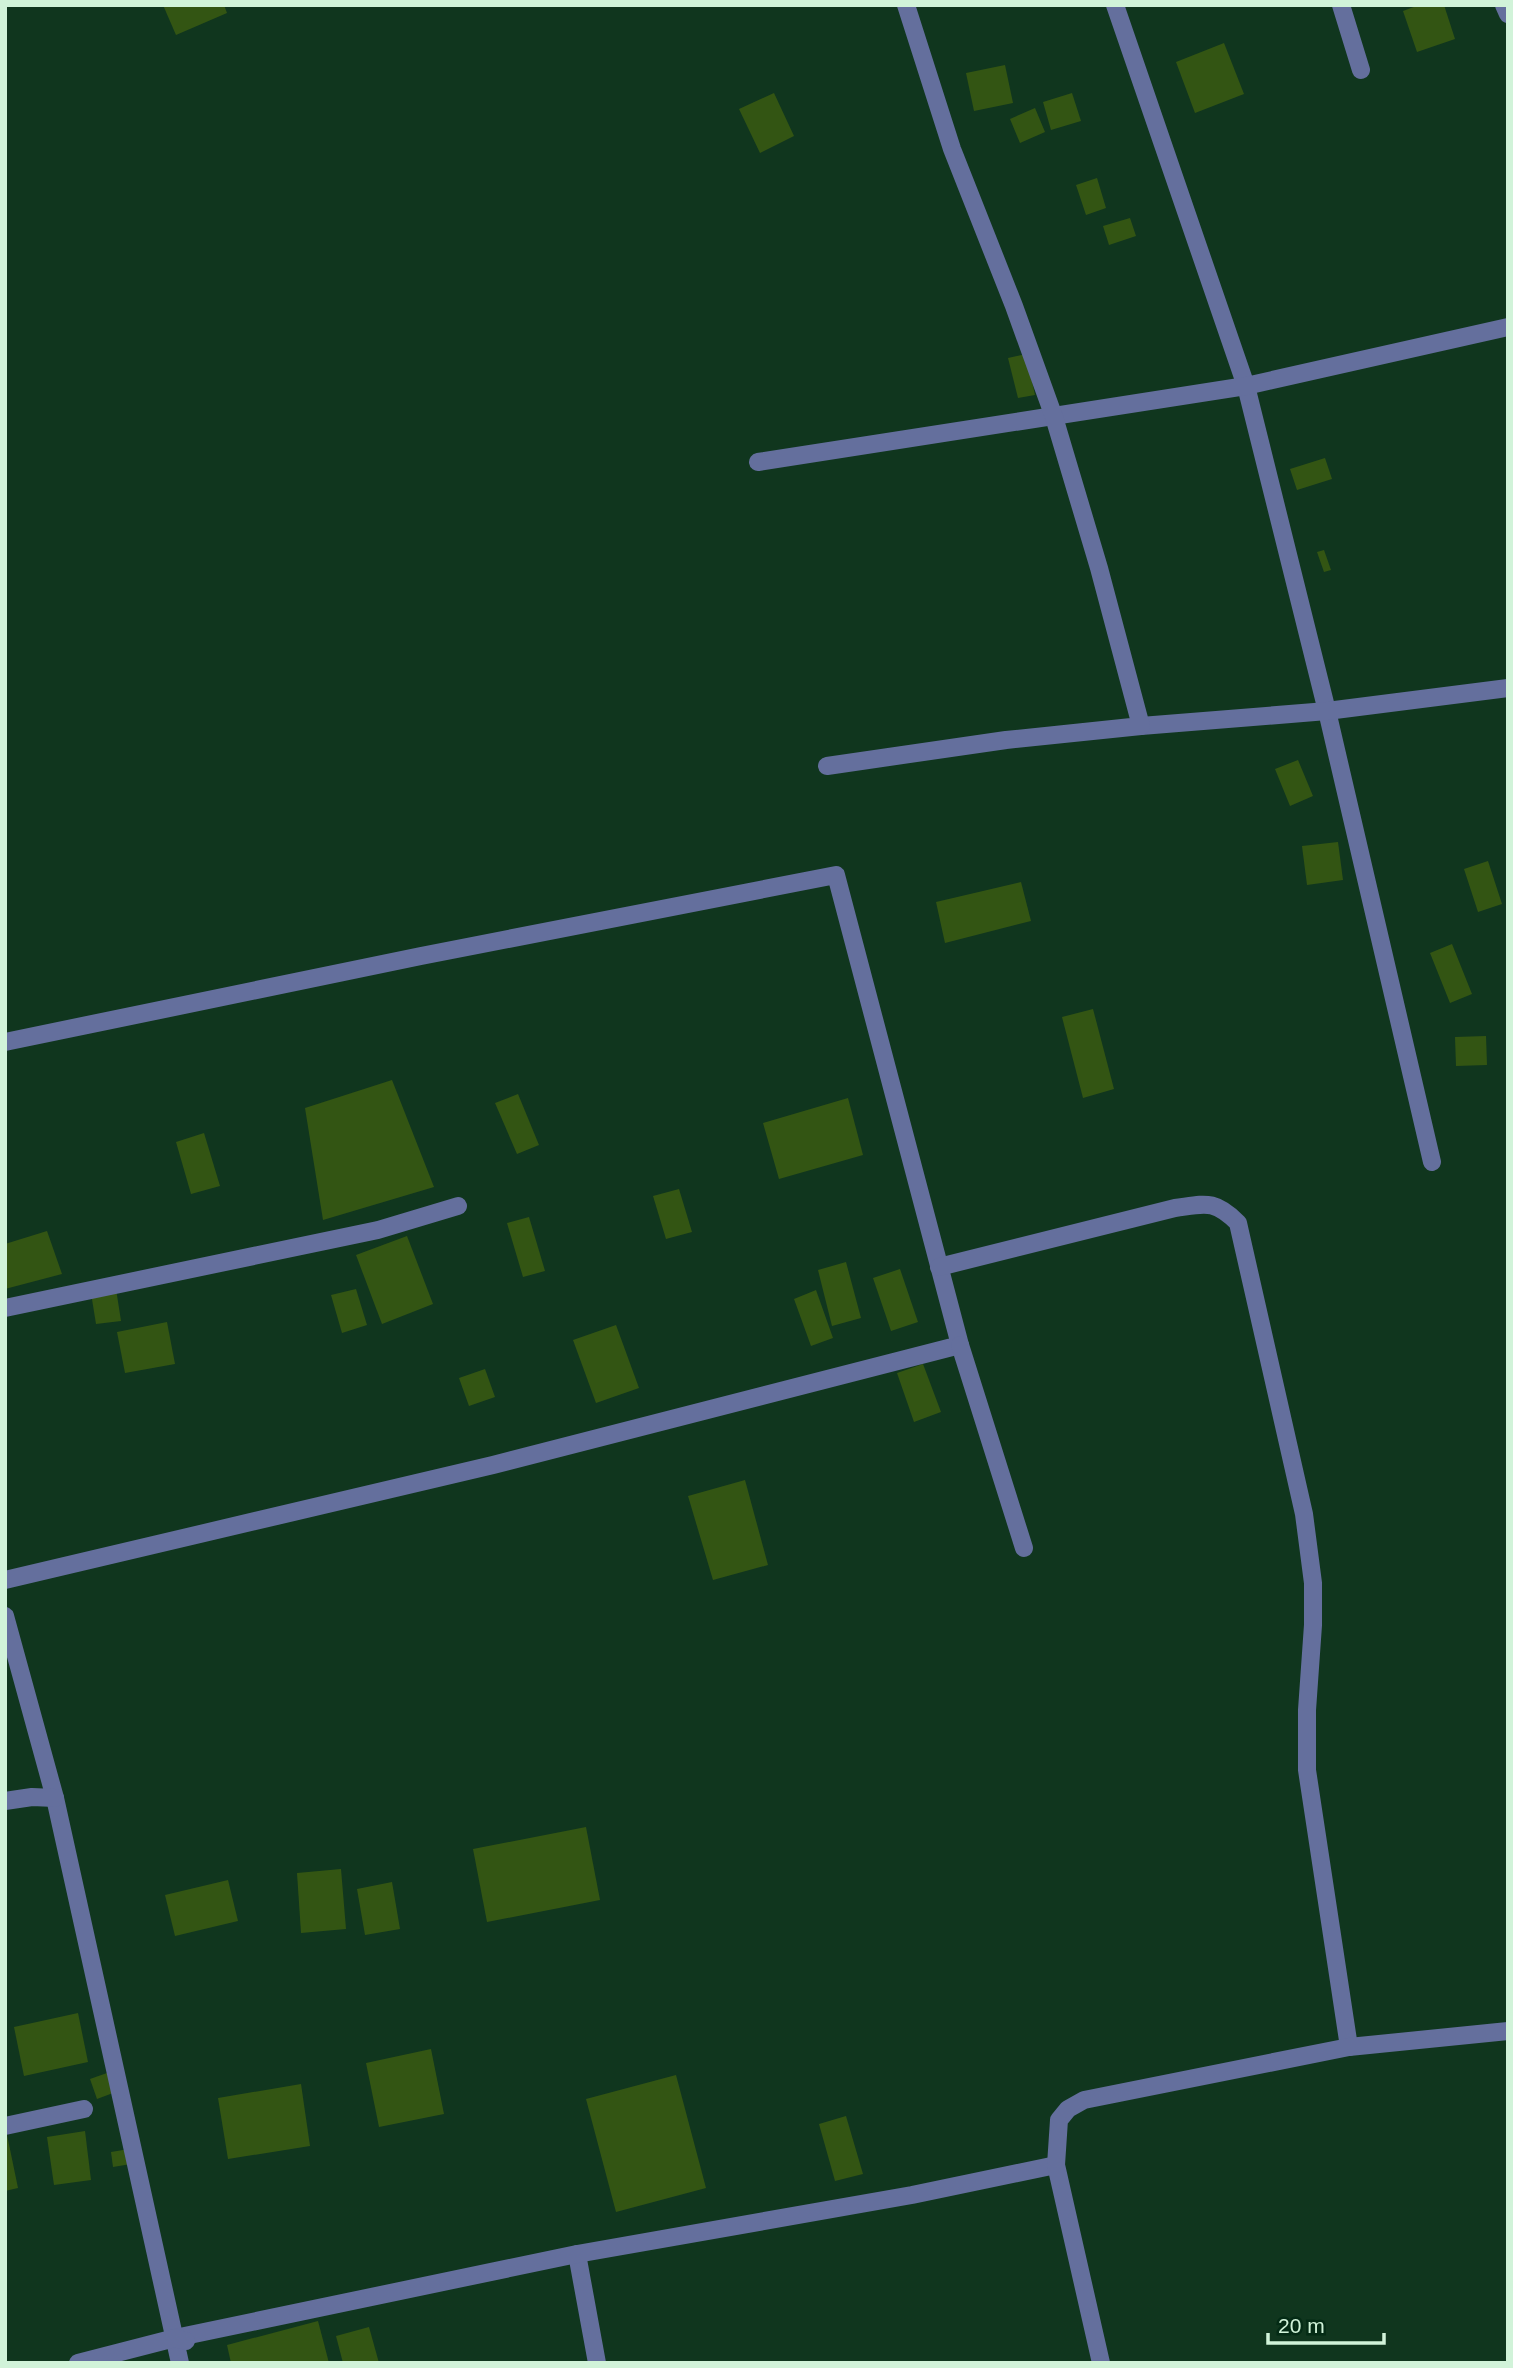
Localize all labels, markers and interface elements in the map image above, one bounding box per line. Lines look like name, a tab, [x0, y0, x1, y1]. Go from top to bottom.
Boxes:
scale bar	[1268, 2302, 1384, 2346]
text: 20 m	[1278, 2314, 1325, 2337]

